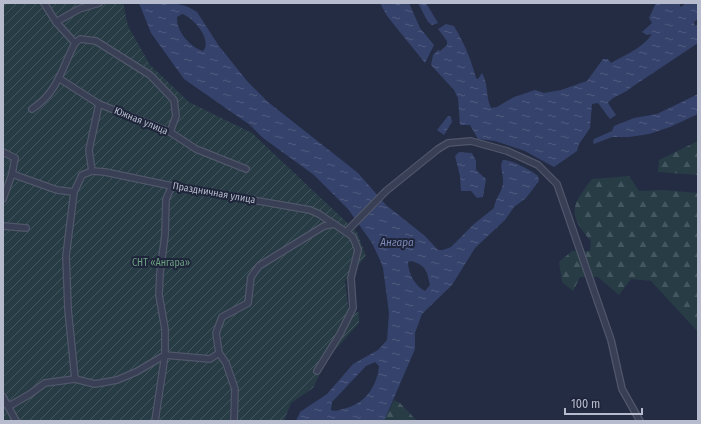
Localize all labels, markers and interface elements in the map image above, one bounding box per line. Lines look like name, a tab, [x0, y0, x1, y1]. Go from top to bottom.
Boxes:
street label: Южная улица	[112, 105, 170, 137]
street label: Праздничная улица	[172, 180, 256, 206]
water label: Ангара	[379, 236, 414, 249]
park label: СНТ «Ангара»	[132, 257, 190, 269]
scale bar	[565, 390, 642, 416]
text: 100 m	[571, 397, 600, 411]

